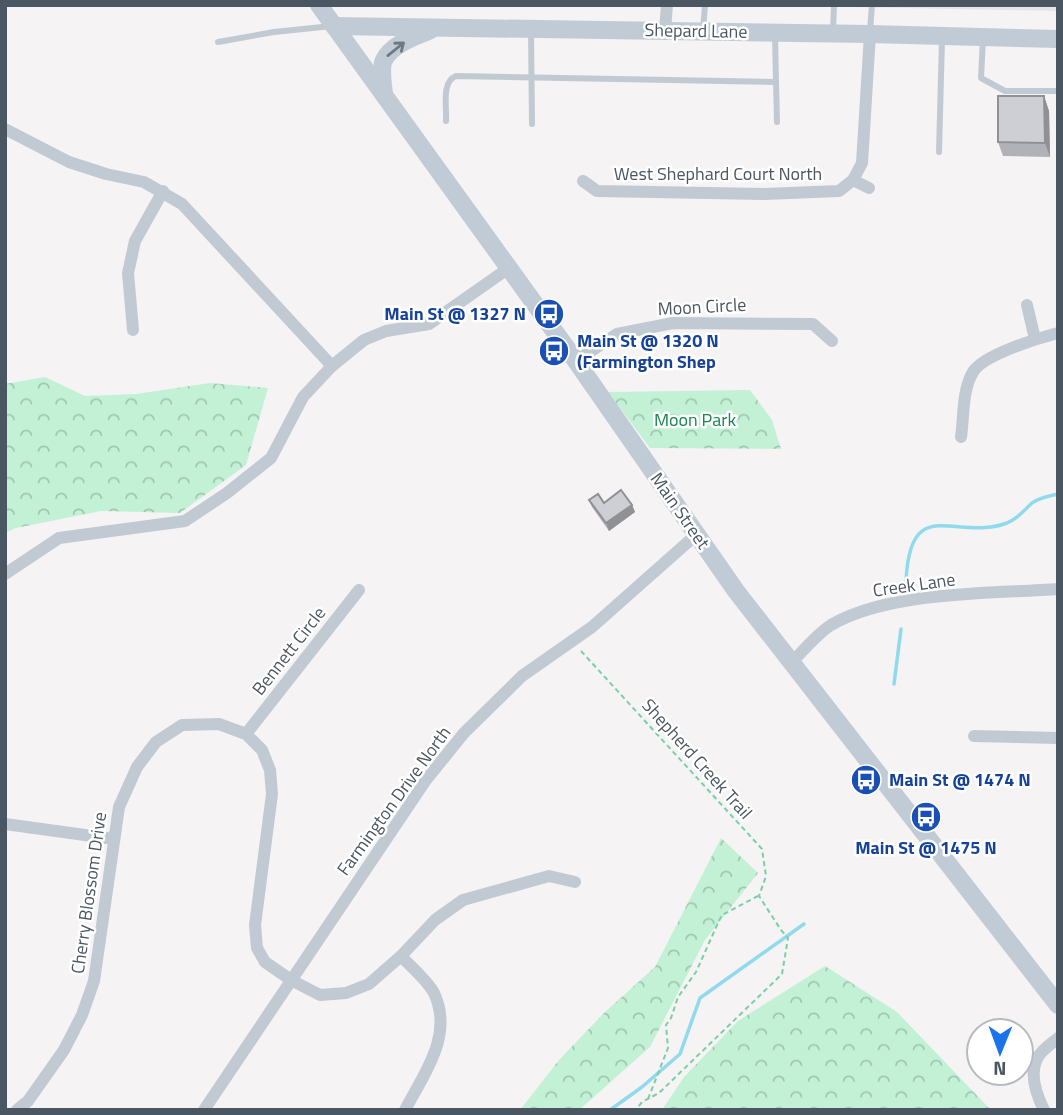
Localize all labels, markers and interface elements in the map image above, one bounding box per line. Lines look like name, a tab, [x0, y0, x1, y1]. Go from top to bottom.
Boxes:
street label: Shepard Lane	[644, 16, 748, 45]
one-way arrow	[387, 41, 405, 57]
street label: West Shephard Court North	[614, 160, 822, 187]
street label: Moon Circle	[657, 291, 747, 322]
bus stop icon: Main St @ 1327 N	[532, 297, 566, 331]
place label: Main St @ 1327 N	[384, 300, 526, 327]
place label: Main St @ 1320 N (Farmington Shep	[577, 327, 719, 375]
bus stop icon: Main St @ 1320 N (Farmington Shep	[537, 334, 571, 368]
park label: Moon Park	[654, 406, 736, 433]
street label: Main Street	[644, 467, 717, 555]
street label: Creek Lane	[871, 565, 957, 604]
street label: Bennett Circle	[245, 601, 332, 701]
street label: Shepherd Creek Trail	[636, 692, 759, 825]
street label: Farmington Drive North	[330, 721, 457, 881]
bus stop icon: Main St @ 1474 N	[849, 763, 883, 797]
place label: Main St @ 1474 N	[889, 766, 1031, 793]
bus stop icon: Main St @ 1475 N	[909, 800, 943, 834]
street label: Cherry Blossom Drive	[64, 810, 113, 976]
place label: Main St @ 1475 N	[855, 834, 997, 861]
north arrow	[965, 1017, 1035, 1087]
text: N	[993, 1055, 1007, 1084]

